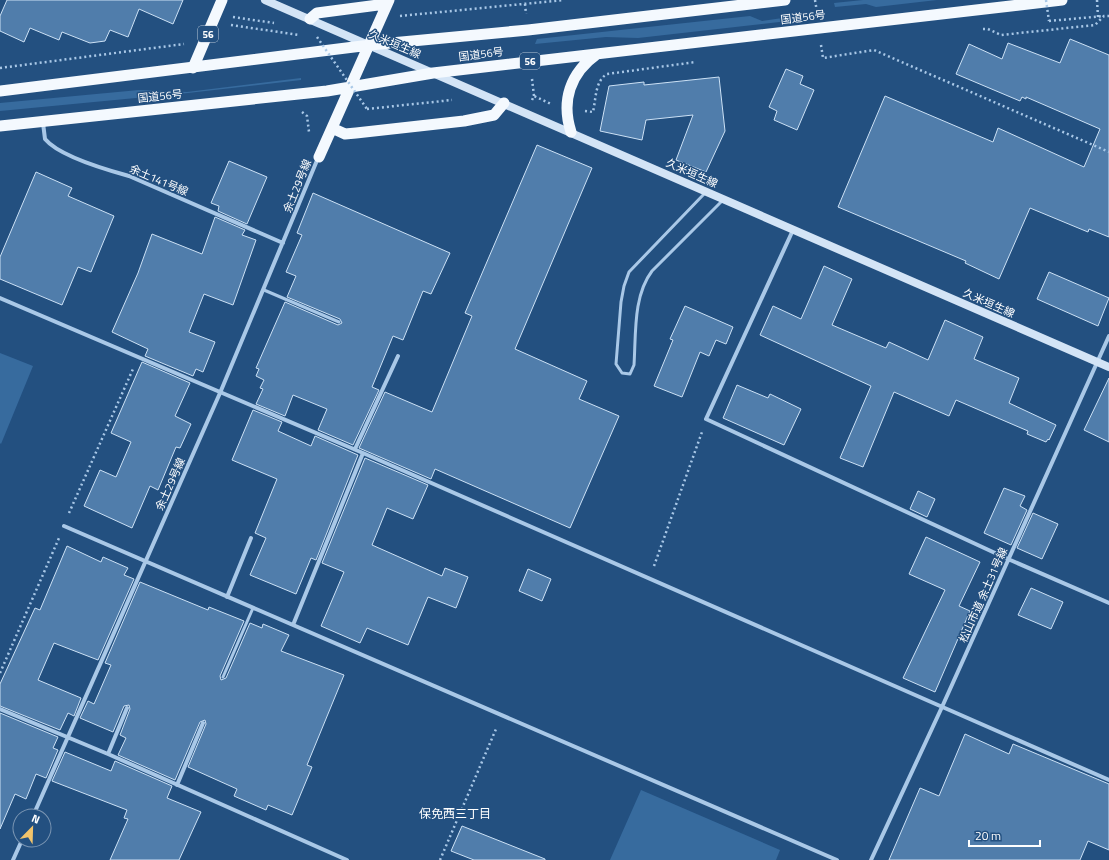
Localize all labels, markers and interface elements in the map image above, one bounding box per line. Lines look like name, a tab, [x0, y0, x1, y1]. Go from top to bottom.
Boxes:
street label: 国道56号	[780, 6, 826, 28]
road number: 56	[198, 26, 218, 42]
street label: 久米垣生線	[367, 26, 423, 62]
street label: 国道56号	[458, 43, 504, 65]
road number: 56	[520, 53, 540, 69]
street label: 国道56号	[137, 86, 183, 106]
street label: 久米垣生線	[664, 155, 720, 191]
street label: 余土29号線	[279, 157, 315, 215]
street label: 余土141号線	[127, 160, 191, 200]
street label: 久米垣生線	[961, 285, 1017, 321]
street label: 余土29号線	[151, 455, 189, 513]
street label: 松山市道 余土31号線	[955, 545, 1011, 645]
district label: 保免西三丁目	[419, 804, 491, 823]
north arrow	[12, 808, 52, 848]
text: N	[29, 810, 43, 828]
scale bar	[969, 822, 1040, 848]
text: 20 m	[975, 826, 1001, 845]

